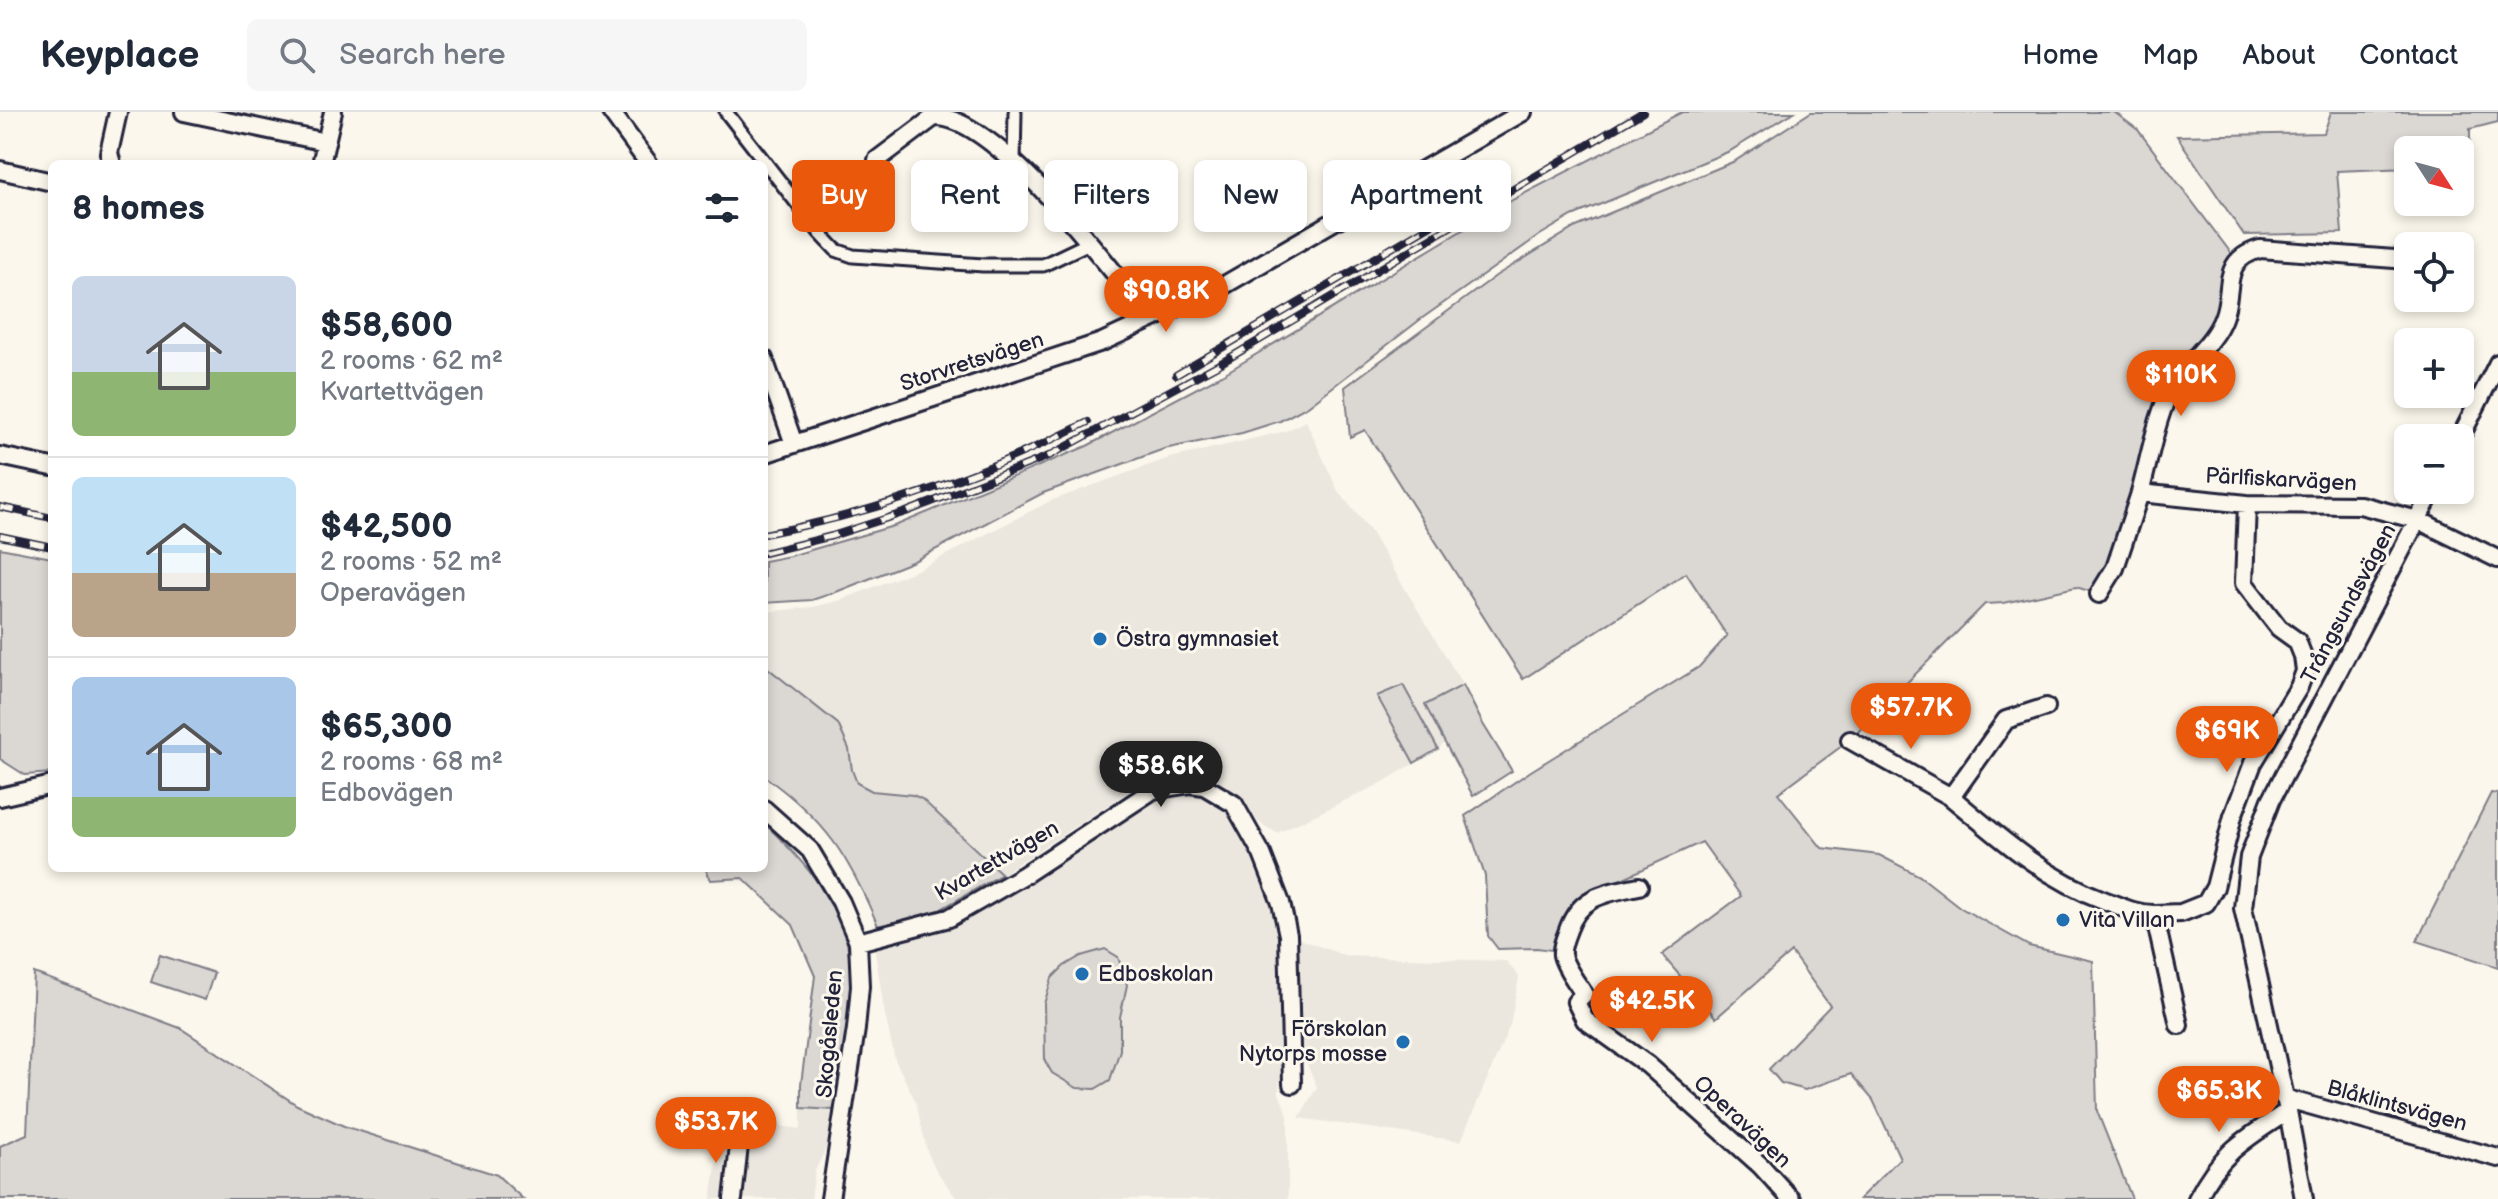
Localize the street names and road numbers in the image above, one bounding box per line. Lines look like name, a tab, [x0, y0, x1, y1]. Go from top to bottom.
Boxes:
street label: Storvretsvägen	[897, 326, 1047, 398]
street label: Pärlfiskarvägen	[2205, 463, 2357, 497]
street label: Trångsundsvägen	[2295, 519, 2403, 689]
street label: Kvartettvägen	[930, 815, 1064, 907]
street label: Skogåsleden	[811, 969, 849, 1099]
street label: Operavägen	[1688, 1070, 1796, 1174]
street label: Blåklintsvägen	[2324, 1074, 2470, 1138]

